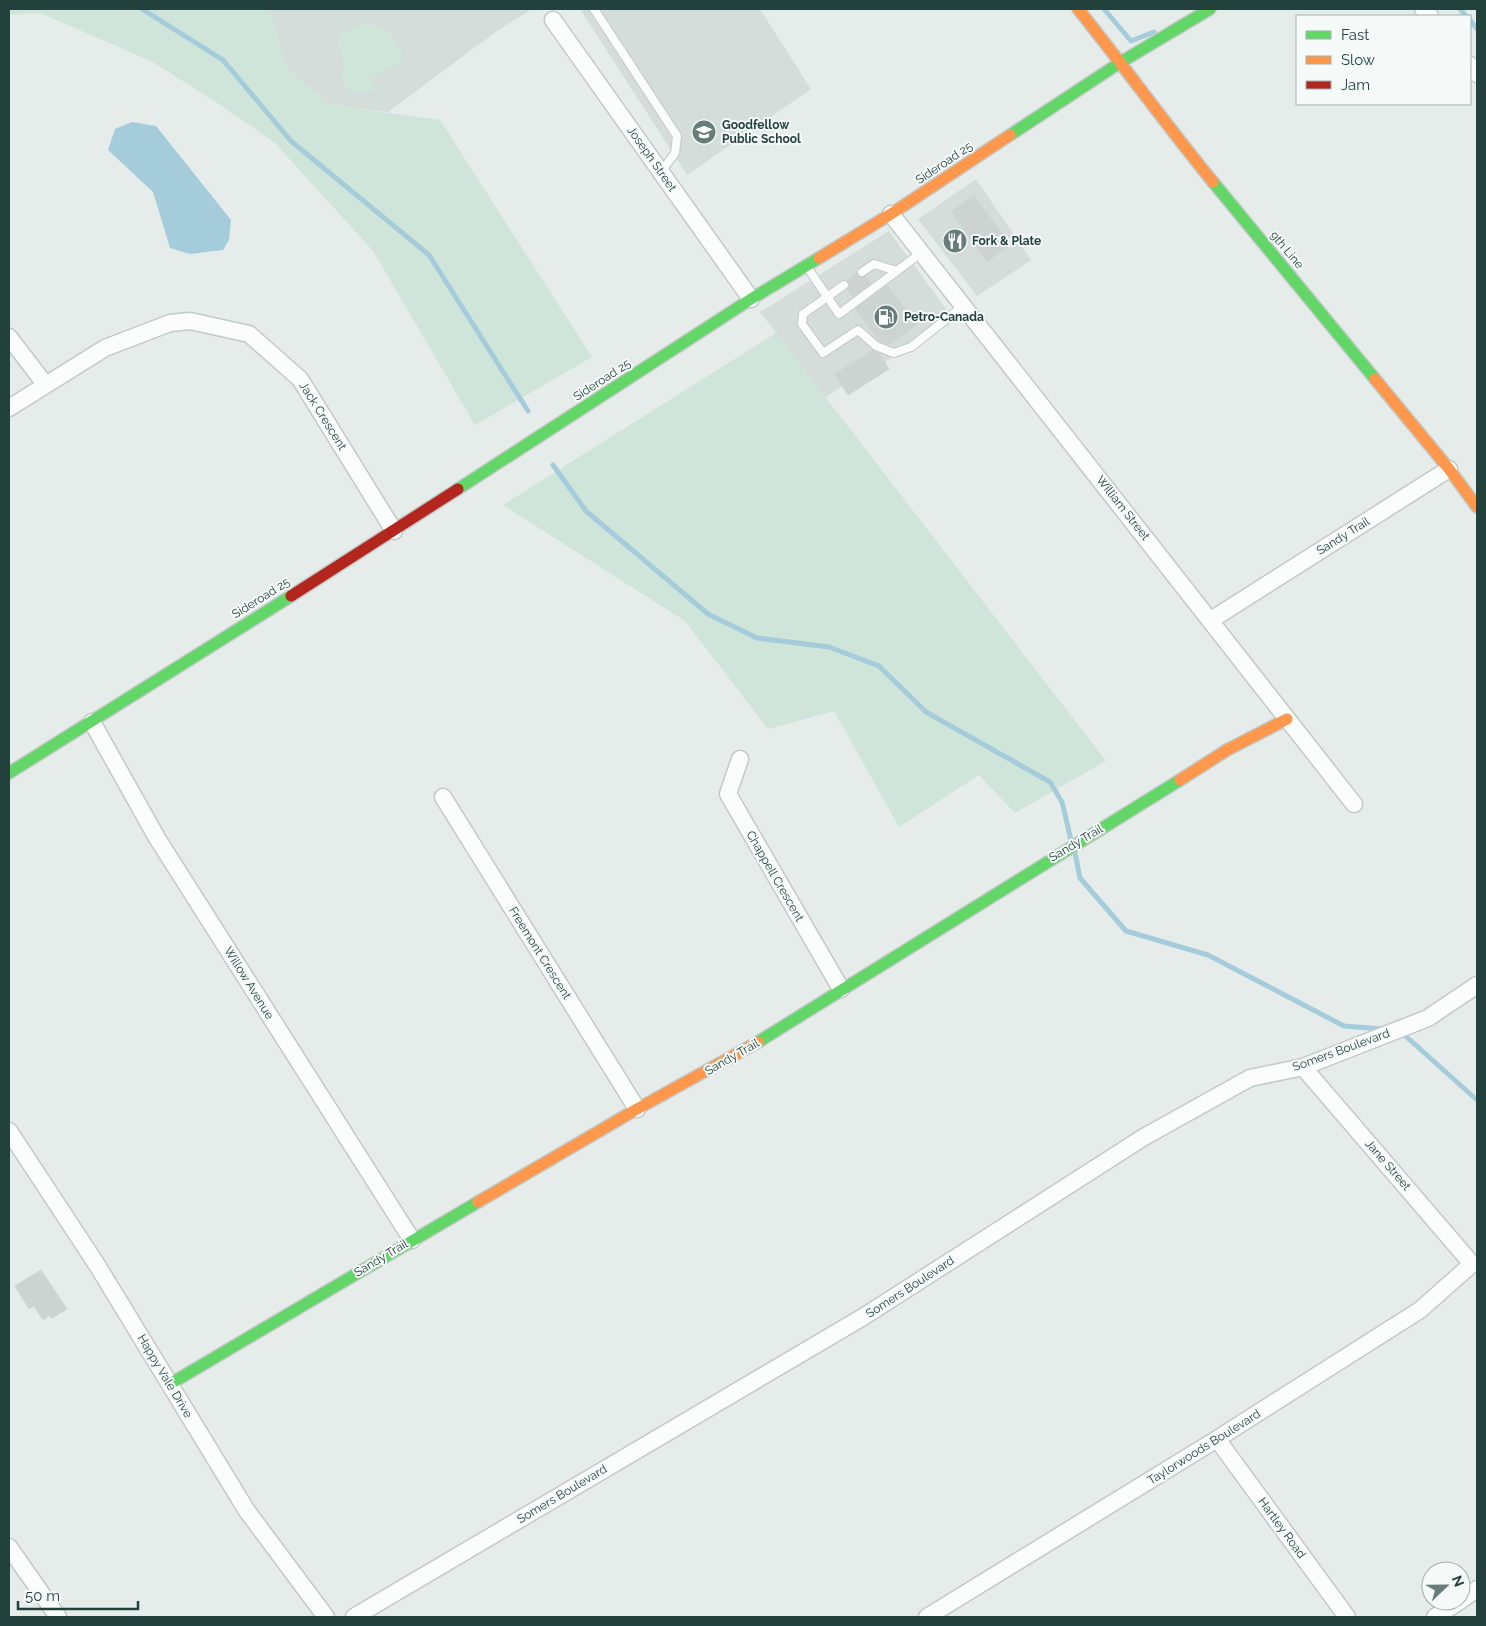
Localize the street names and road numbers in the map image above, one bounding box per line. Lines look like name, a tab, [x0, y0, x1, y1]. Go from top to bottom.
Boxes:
street label: Joseph Street	[624, 124, 680, 194]
street label: Sideroad 25	[913, 139, 975, 187]
street label: 9th Line	[1267, 228, 1307, 272]
street label: Sideroad 25	[571, 356, 634, 404]
street label: Jack Crescent	[296, 379, 350, 453]
street label: William Street	[1093, 473, 1153, 543]
street label: Sandy Trail	[1314, 514, 1373, 558]
street label: Sideroad 25	[230, 574, 293, 621]
street label: Sandy Trail	[1047, 821, 1106, 864]
street label: Chappell Crescent	[743, 828, 807, 924]
street label: Freemont Crescent	[506, 904, 574, 1002]
street label: Willow Avenue	[221, 944, 277, 1022]
street label: Somers Boulevard	[1291, 1026, 1391, 1074]
street label: Sandy Trail	[703, 1036, 762, 1078]
street label: Jane Street	[1362, 1137, 1414, 1193]
street label: Sandy Trail	[352, 1236, 411, 1279]
street label: Somers Boulevard	[863, 1253, 957, 1321]
street label: Happy Vale Drive	[135, 1332, 195, 1420]
street label: Taylorwoods Boulevard	[1145, 1407, 1263, 1487]
street label: Somers Boulevard	[515, 1462, 609, 1526]
street label: Hartley Road	[1255, 1495, 1309, 1561]

